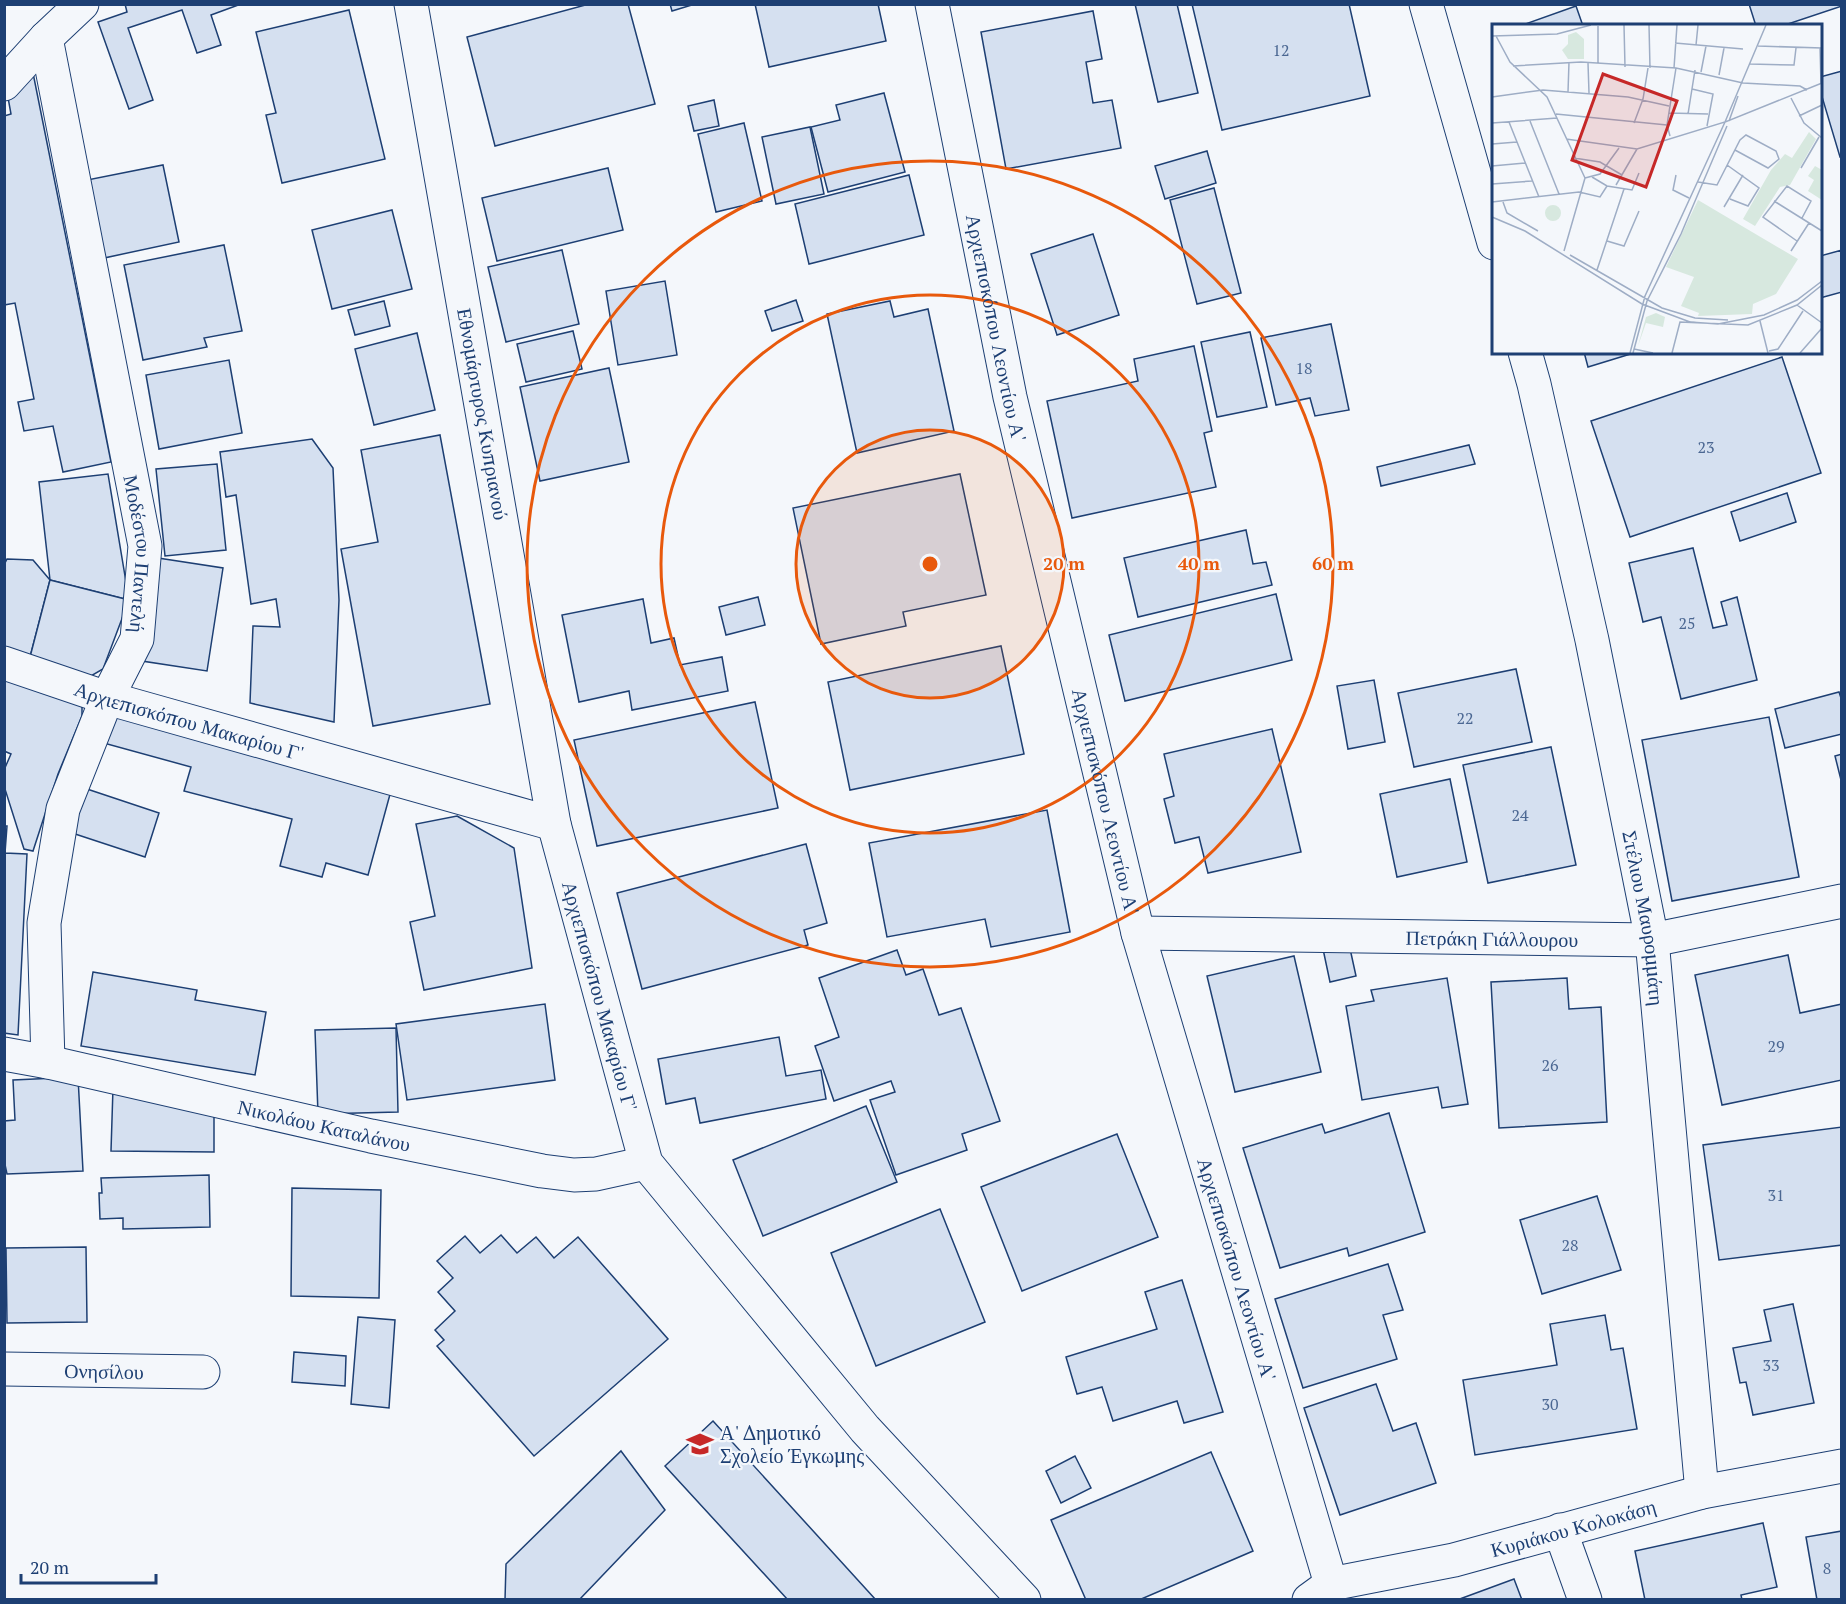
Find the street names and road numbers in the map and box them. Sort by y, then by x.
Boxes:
street label: Αρχιεπισκόπου Λεοντίου Α' [960,212,1034,444]
street label: Εθνομάρτυρος Κυπριανού [451,306,515,522]
street label: Μοδέστου Παντελή [118,472,159,634]
street label: Αρχιεπισκόπου Μακαρίου Γ' [71,674,307,766]
street label: Αρχιεπισκόπου Λεοντίου Α' [1066,685,1146,917]
street label: Στέλιου Μαυρομμάτη [1617,828,1671,1007]
street label: Αρχιεπισκόπου Μακαρίου Γ' [557,878,645,1114]
street label: Πετράκη Γιάλλουρου [1405,923,1579,952]
street label: Νικολάου Καταλάνου [235,1092,413,1157]
street label: Αρχιεπισκόπου Λεοντίου Α' [1192,1154,1283,1384]
street label: Ονησίλου [64,1356,144,1385]
street label: Κυριάκου Κολοκάση [1487,1492,1659,1563]

